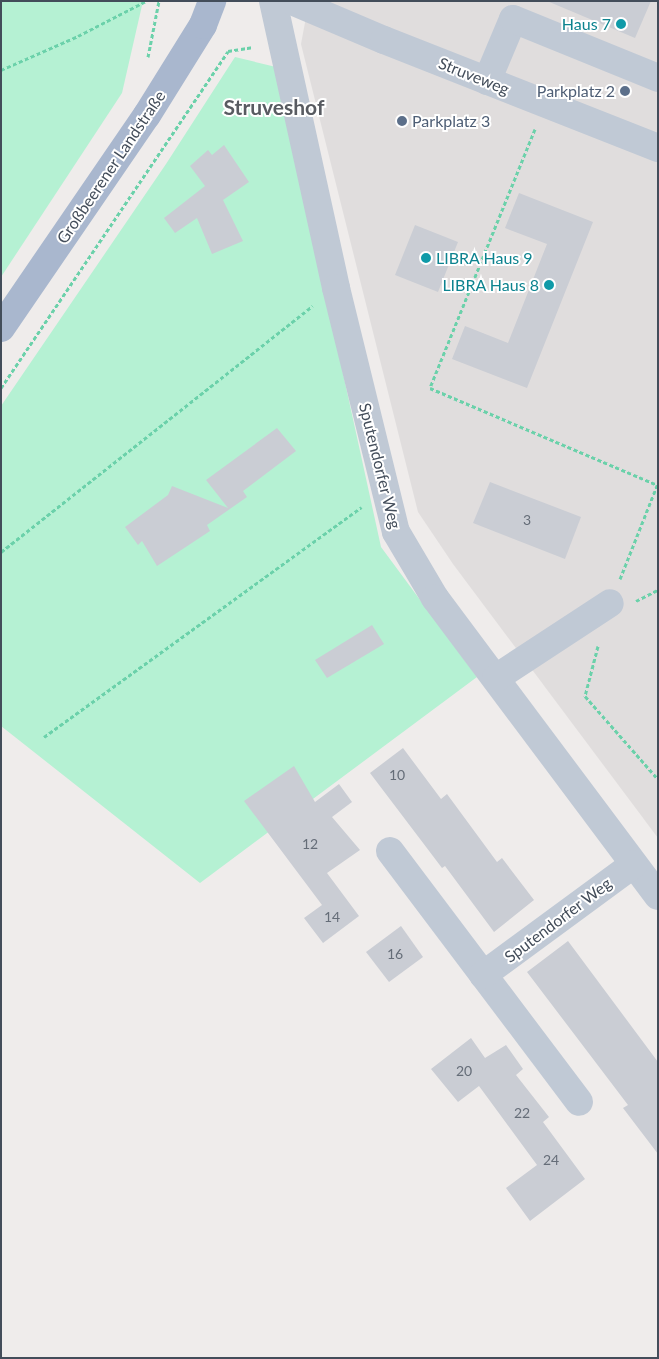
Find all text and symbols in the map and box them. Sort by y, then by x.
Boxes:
place label: Haus 7 [562,14,611,34]
marker: Haus 7 [615,18,627,30]
street label: Struveweg [436,53,512,99]
place label: Parkplatz 2 [537,81,615,101]
marker: Parkplatz 2 [619,85,631,97]
street label: Großbeerener Landstraße [53,87,169,247]
district label: Struveshof [224,94,324,120]
place label: Parkplatz 3 [412,111,490,131]
marker: Parkplatz 3 [396,115,408,127]
place label: LIBRA Haus 9 [436,248,533,268]
marker: LIBRA Haus 9 [420,252,432,264]
place label: LIBRA Haus 8 [442,275,539,295]
marker: LIBRA Haus 8 [543,279,555,291]
street label: Sputendorfer Weg [355,401,405,531]
house number: 3 [523,512,531,528]
house number: 10 [389,767,405,783]
house number: 12 [302,836,318,852]
street label: Sputendorfer Weg [501,873,615,967]
house number: 14 [324,909,340,925]
house number: 16 [387,946,403,962]
house number: 20 [456,1063,472,1079]
house number: 22 [514,1105,530,1121]
house number: 24 [543,1152,559,1168]

